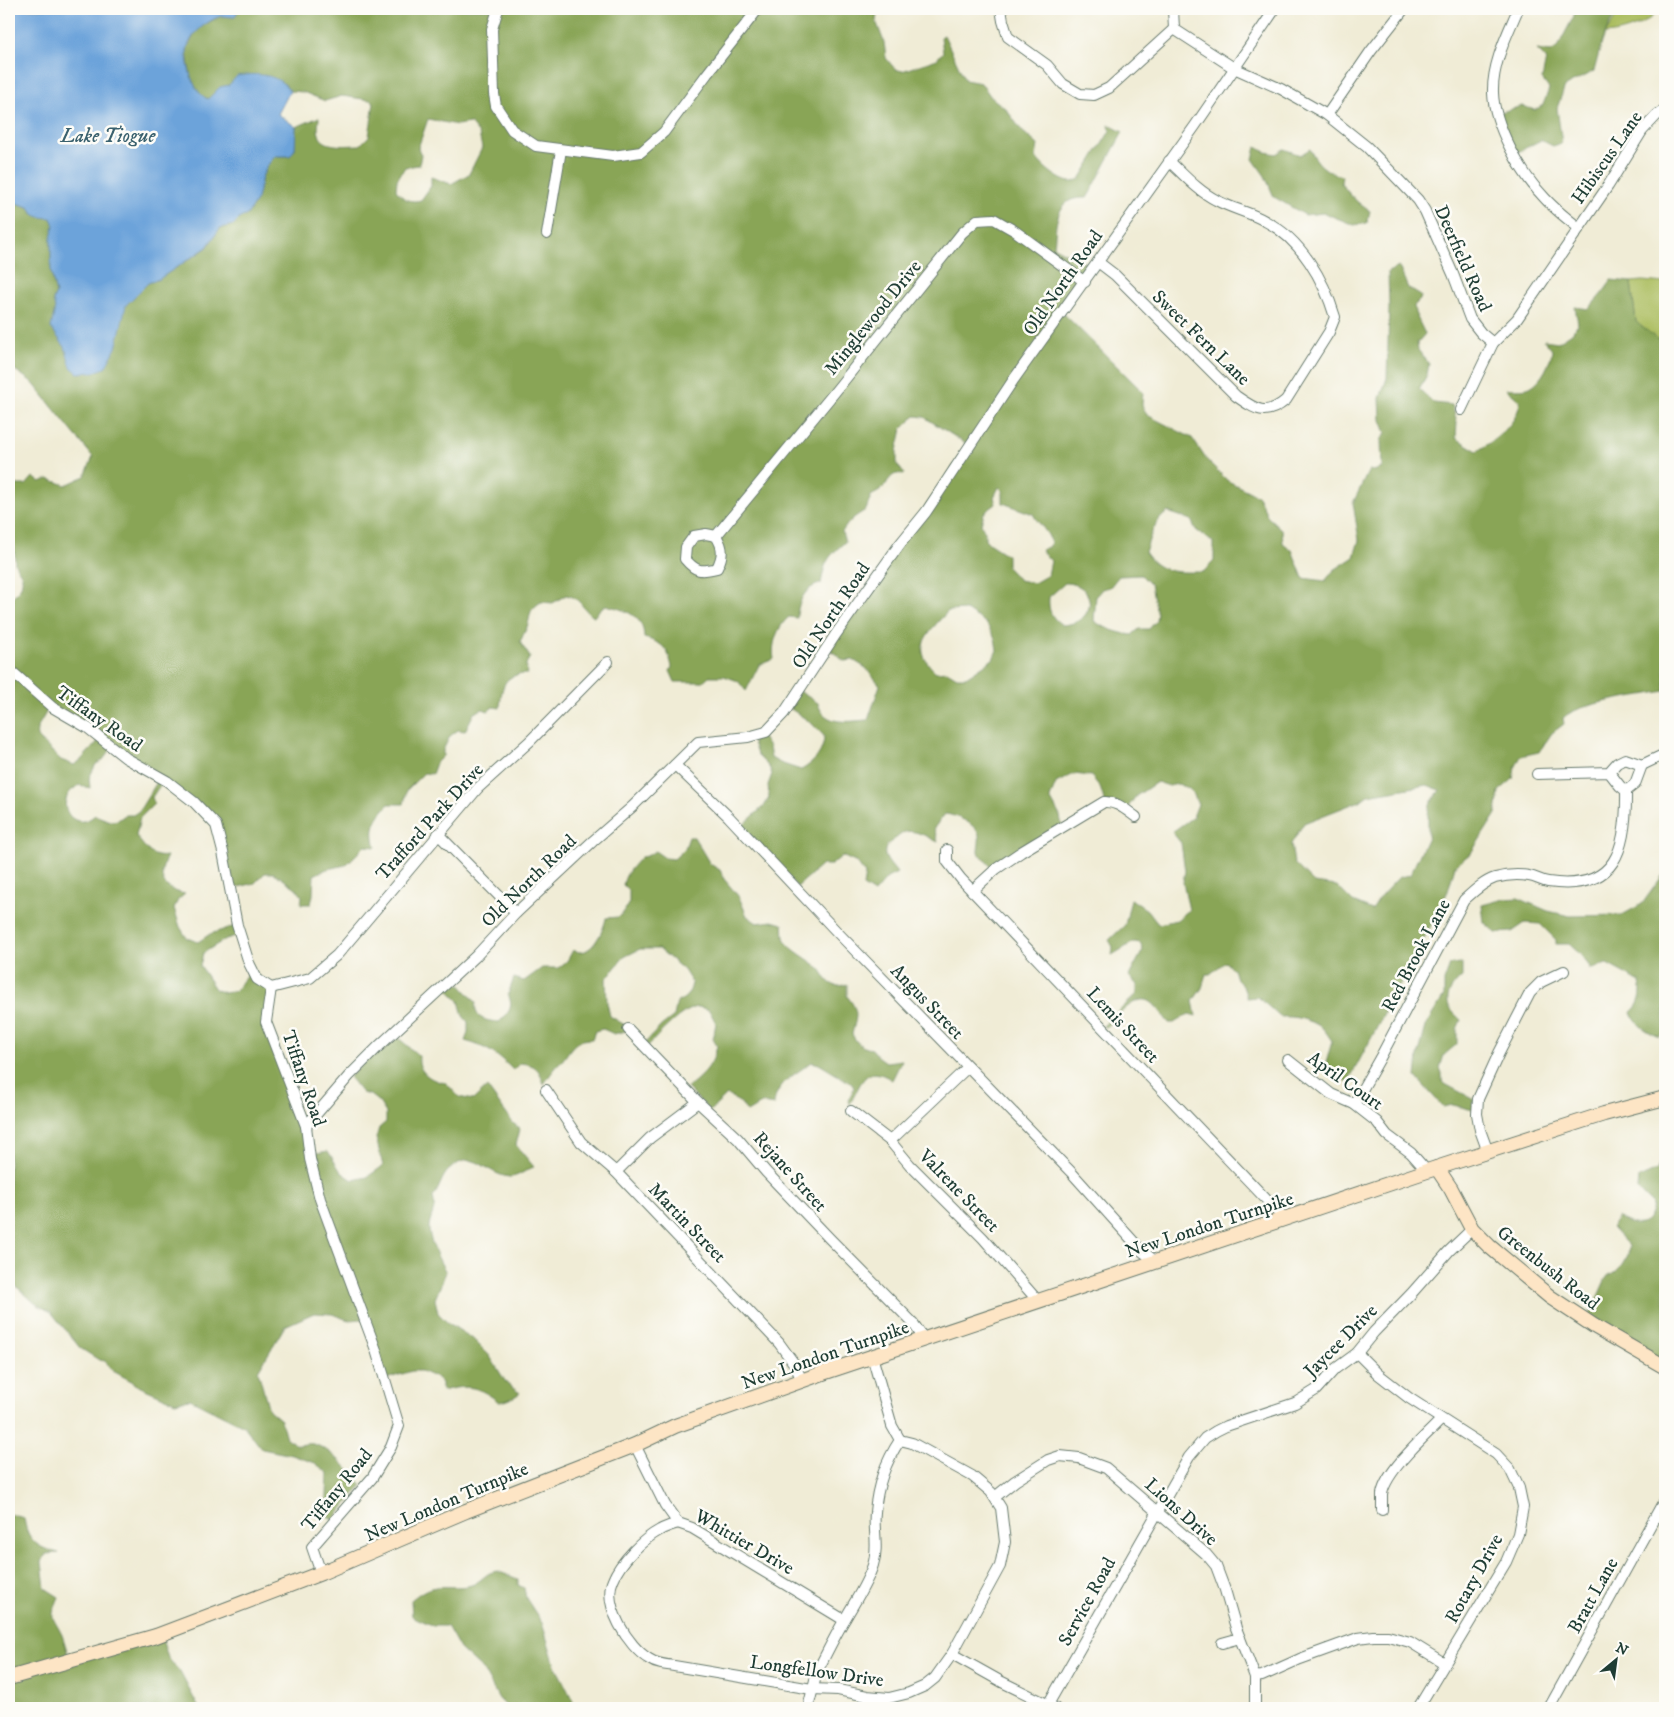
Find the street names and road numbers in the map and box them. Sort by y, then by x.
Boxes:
street label: Hibiscus Lane [1567,107,1648,209]
street label: Deerfield Road [1429,202,1497,316]
street label: Old North Road [1018,225,1108,340]
street label: Minglewood Drive [820,256,927,380]
street label: Sweet Fern Lane [1147,286,1255,391]
street label: Old North Road [787,558,876,673]
street label: Tiffany Road [52,681,147,758]
street label: Trafford Park Drive [371,759,489,885]
street label: Old North Road [477,830,582,932]
street label: Red Brook Lane [1377,895,1456,1016]
street label: Angus Street [885,960,968,1044]
street label: Lemis Street [1082,982,1164,1068]
street label: Tiffany Road [276,1027,331,1130]
street label: April Court [1303,1047,1388,1116]
street label: Rejane Street [748,1127,832,1217]
street label: Valrene Street [913,1144,1004,1237]
street label: Martin Street [643,1178,731,1268]
street label: New London Turnpike [1122,1187,1297,1263]
street label: Greenbush Road [1492,1221,1604,1316]
street label: Jaycee Drive [1298,1299,1383,1384]
street label: New London Turnpike [739,1316,912,1395]
street label: Tiffany Road [297,1443,378,1536]
street label: New London Turnpike [361,1457,532,1547]
street label: Lions Drive [1140,1473,1222,1551]
street label: Whittier Drive [690,1504,798,1580]
street label: Rotary Drive [1440,1530,1508,1627]
street label: Service Road [1054,1553,1121,1650]
street label: Bratt Lane [1563,1554,1624,1638]
street label: Longfellow Drive [748,1651,885,1692]

